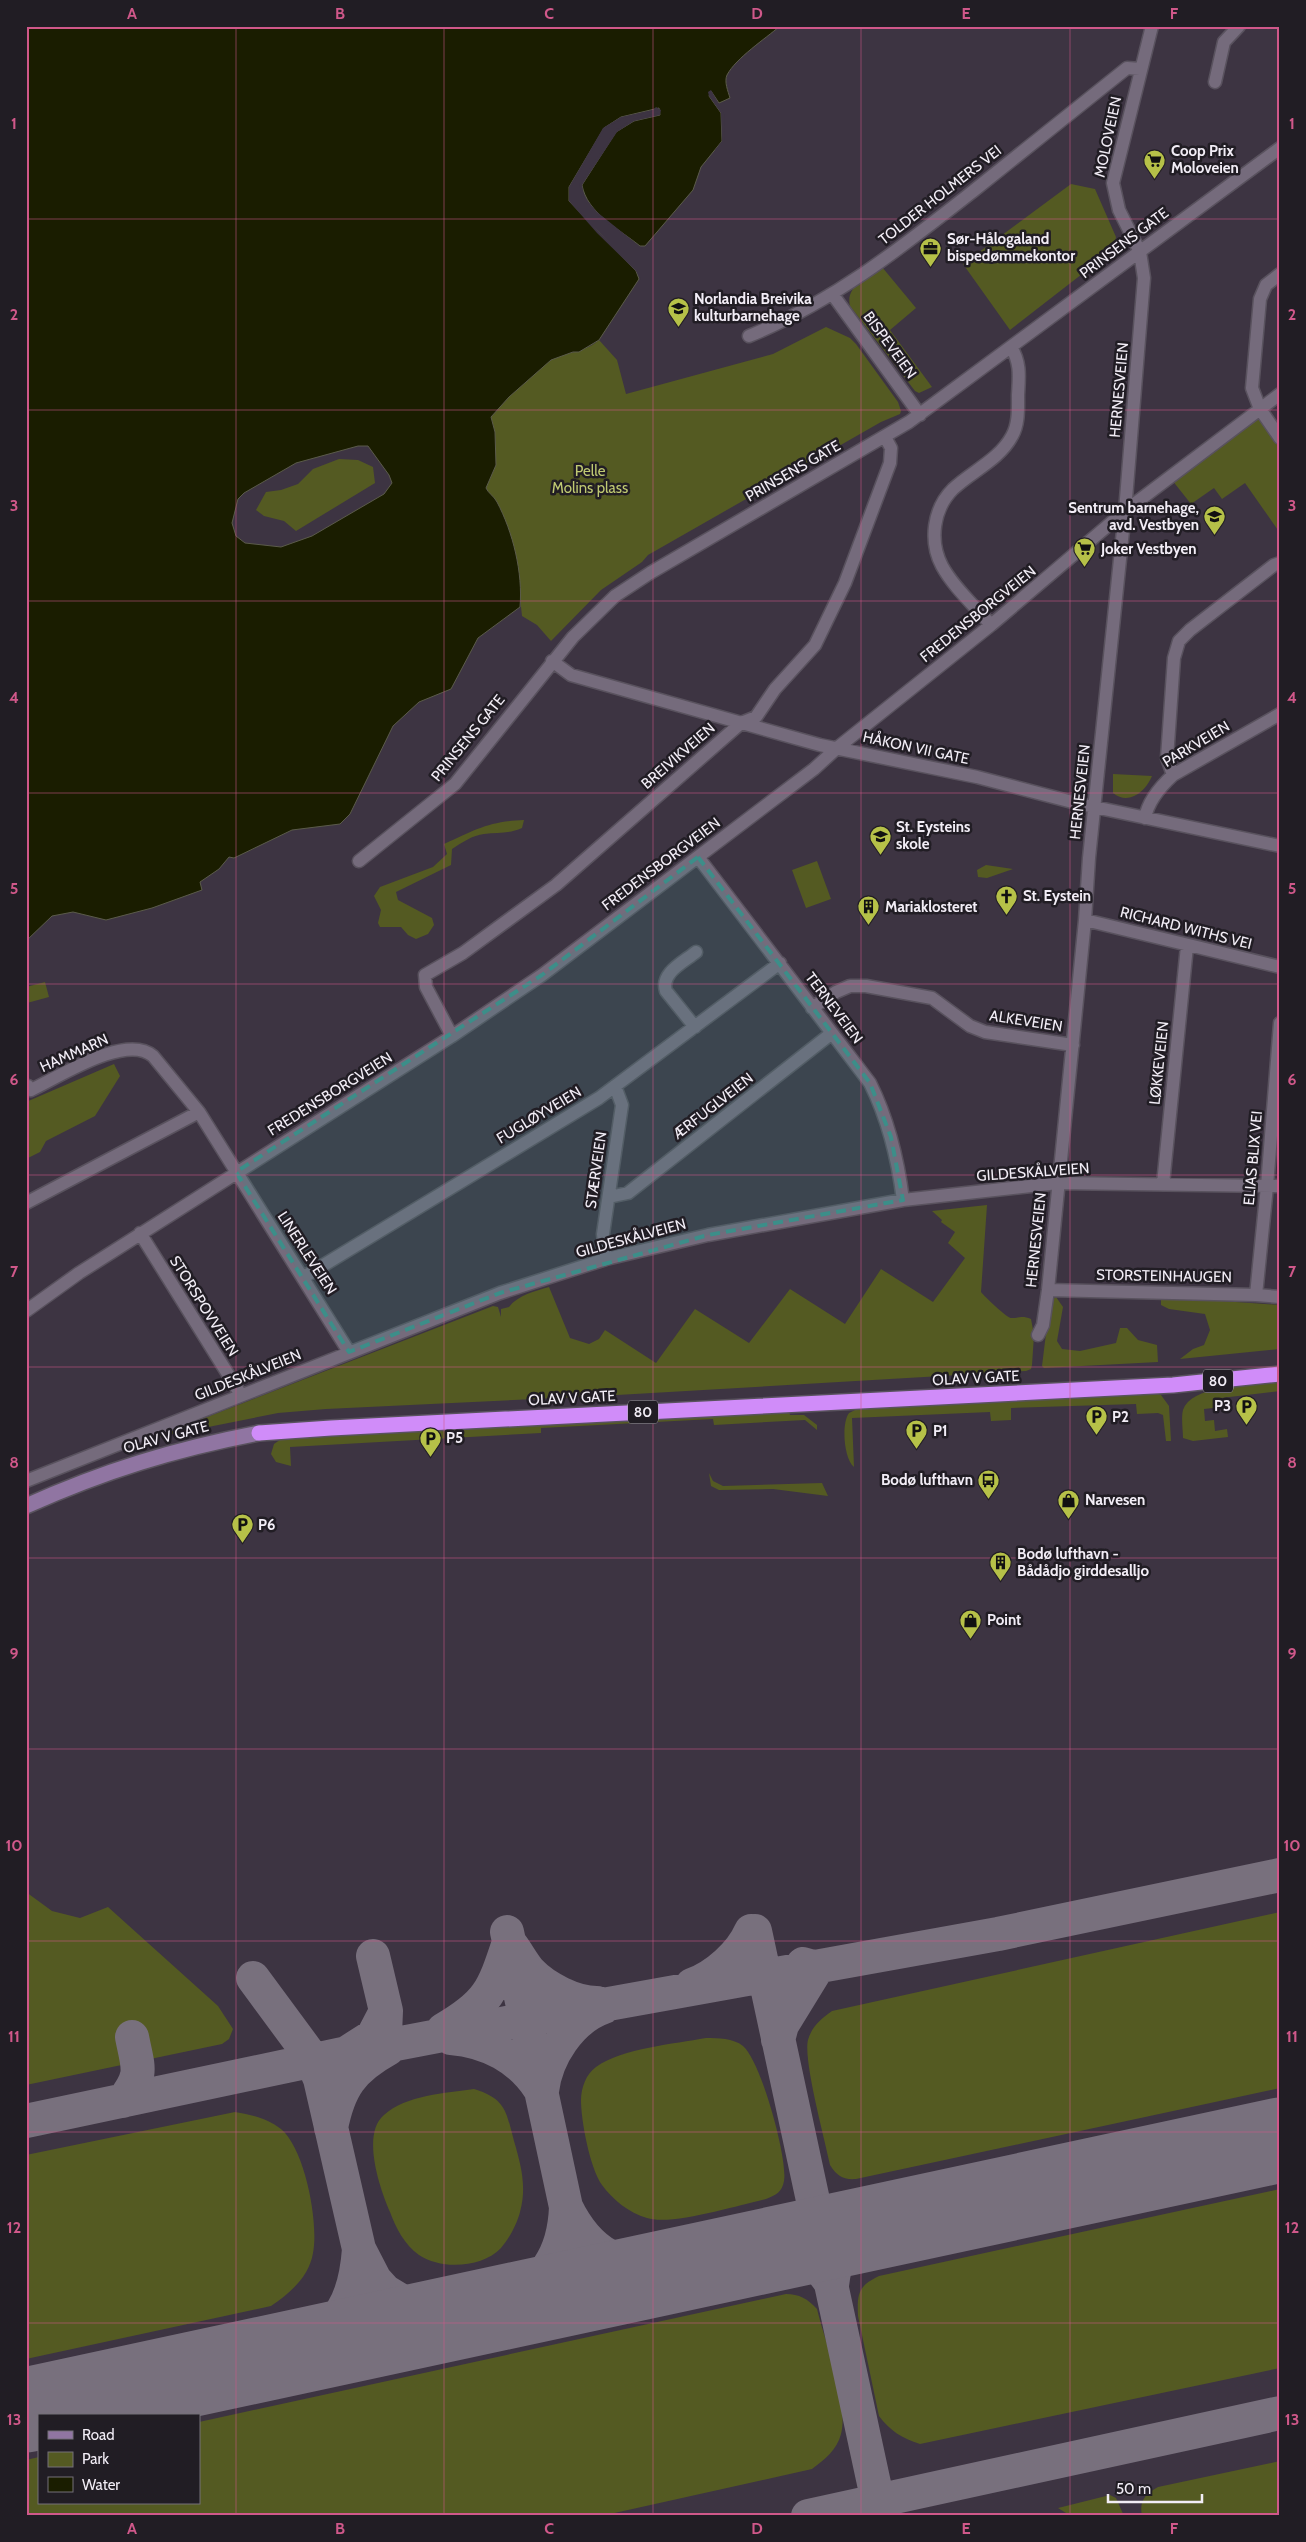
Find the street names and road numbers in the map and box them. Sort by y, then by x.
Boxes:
street label: MOLOVEIEN [1091,95,1125,179]
street label: TOLDER HOLMERS VEI [875,141,1005,249]
street label: PRINSENS GATE [1076,204,1172,282]
street label: BISPEVEIEN [860,308,920,382]
street label: HERNESVEIEN [1106,342,1132,438]
street label: PRINSENS GATE [742,437,844,505]
street label: FREDENSBORGVEIEN [917,562,1039,666]
street label: PRINSENS GATE [427,691,509,785]
street label: PARKVEIEN [1159,717,1233,771]
street label: BREIVIKVEIEN [637,719,719,793]
street label: HÅKON VII GATE [861,727,971,768]
street label: HERNESVEIEN [1066,743,1094,841]
street label: FREDENSBORGVEIEN [598,814,724,914]
street label: RICHARD WITHS VEI [1118,903,1254,953]
street label: TERNEVEIEN [801,969,867,1047]
street label: ALKEVEIEN [988,1006,1064,1036]
street label: LØKKEVEIEN [1146,1020,1172,1106]
street label: HAMMARN [37,1030,111,1076]
street label: FREDENSBORGVEIEN [264,1048,396,1140]
street label: ÆRFUGLVEIEN [668,1069,757,1144]
street label: FUGLØYVEIEN [493,1083,585,1147]
street label: ELIAS BLIX VEI [1240,1110,1266,1206]
street label: STÆRVEIEN [582,1130,610,1210]
street label: GILDESKÅLVEIEN [976,1158,1090,1185]
street label: HERNESVEIEN [1022,1191,1050,1289]
street label: LINERLEVEIEN [274,1208,340,1298]
street label: GILDESKÅLVEIEN [574,1214,688,1261]
street label: STORSPOVVEIEN [166,1252,242,1360]
street label: STORSTEINHAUGEN [1096,1266,1232,1286]
street label: GILDESKÅLVEIEN [192,1345,304,1405]
street label: OLAV V GATE [932,1367,1020,1389]
road number: 80 [1203,1370,1233,1392]
street label: OLAV V GATE [528,1387,616,1409]
road number: 80 [628,1400,658,1424]
street label: OLAV V GATE [121,1417,211,1457]

